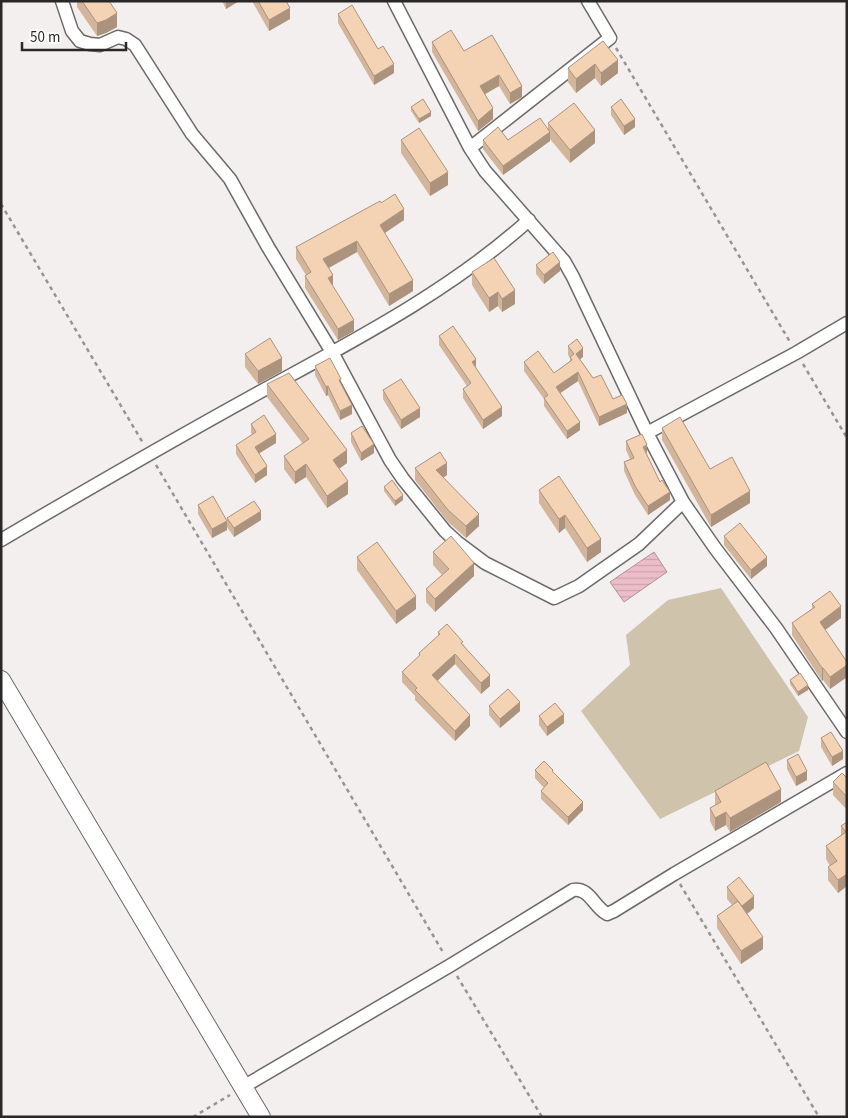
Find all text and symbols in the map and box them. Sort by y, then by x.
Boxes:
scale bar [22,20,126,52]
text: 50 m [30,27,60,48]

